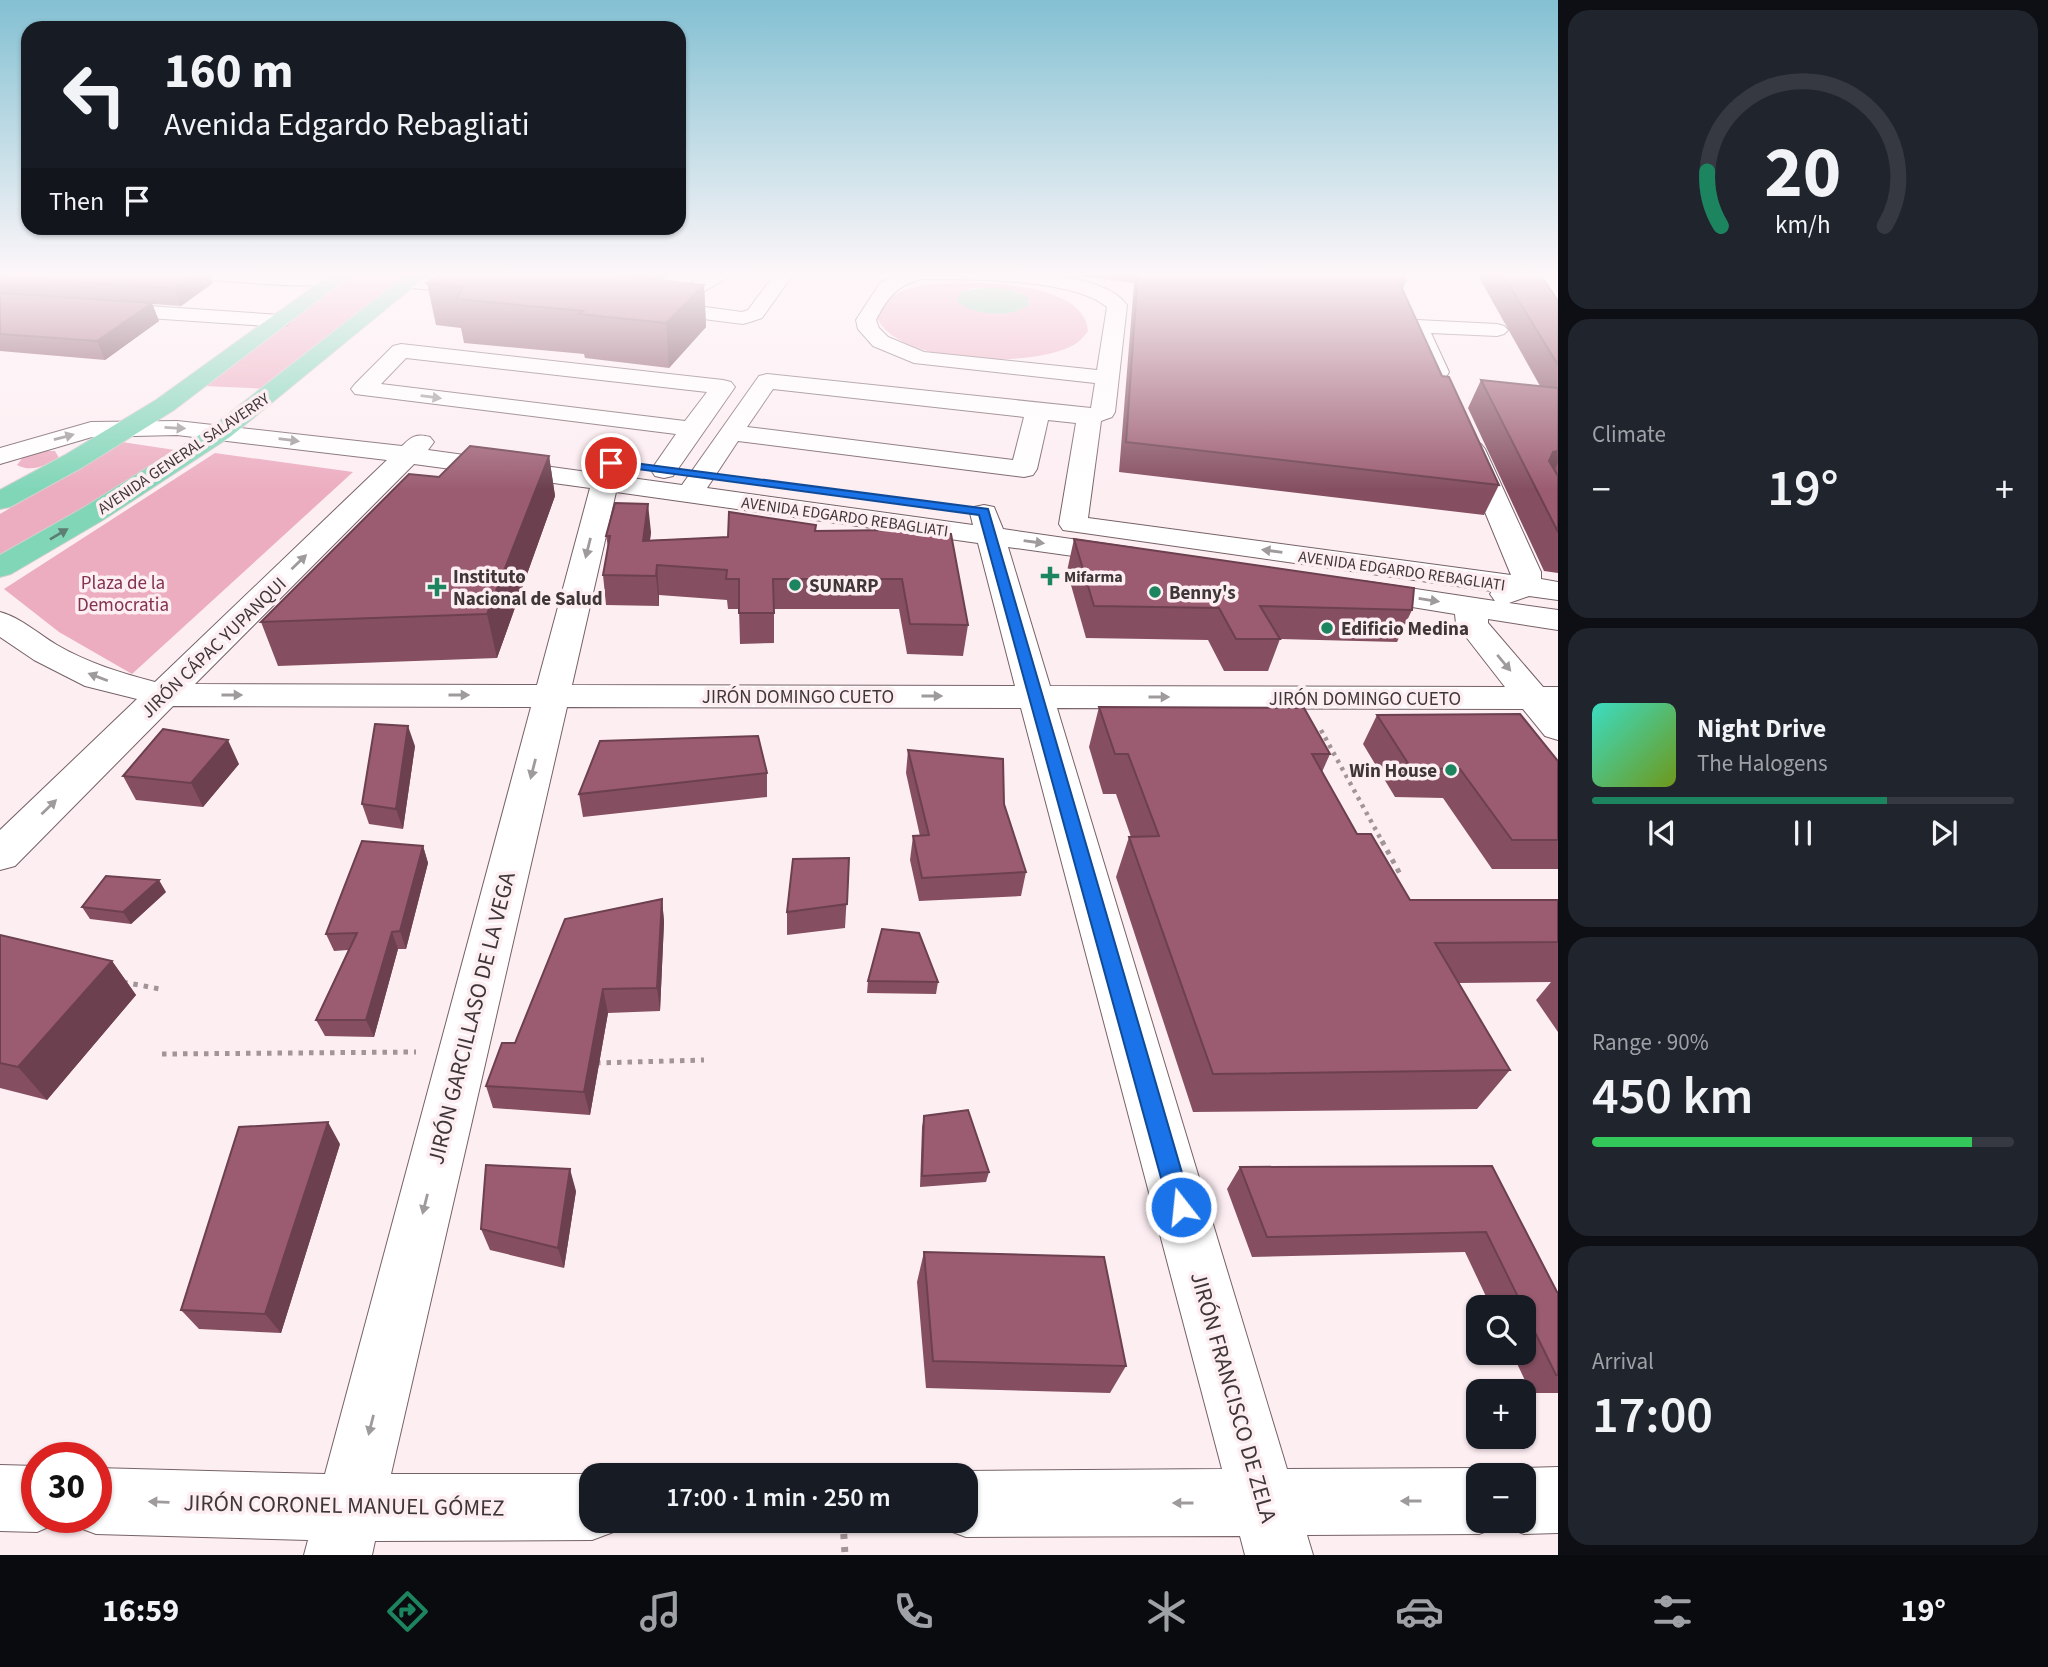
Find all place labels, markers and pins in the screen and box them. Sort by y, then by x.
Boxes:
pin [581,433,641,493]
place label: Instituto Nacional de Salud [453,564,603,613]
place label: Mifarma [1064,566,1123,588]
marker: Mifarma [1042,568,1058,584]
place label: SUNARP [809,573,879,600]
marker: Instituto Nacional de Salud [427,577,447,597]
marker: SUNARP [787,577,803,593]
place label: Benny's [1169,580,1236,607]
marker: Benny's [1147,584,1163,600]
place label: Edificio Medina [1341,616,1469,643]
marker: Edificio Medina [1319,620,1335,636]
place label: Win House [1349,758,1437,785]
marker: Win House [1443,762,1459,778]

